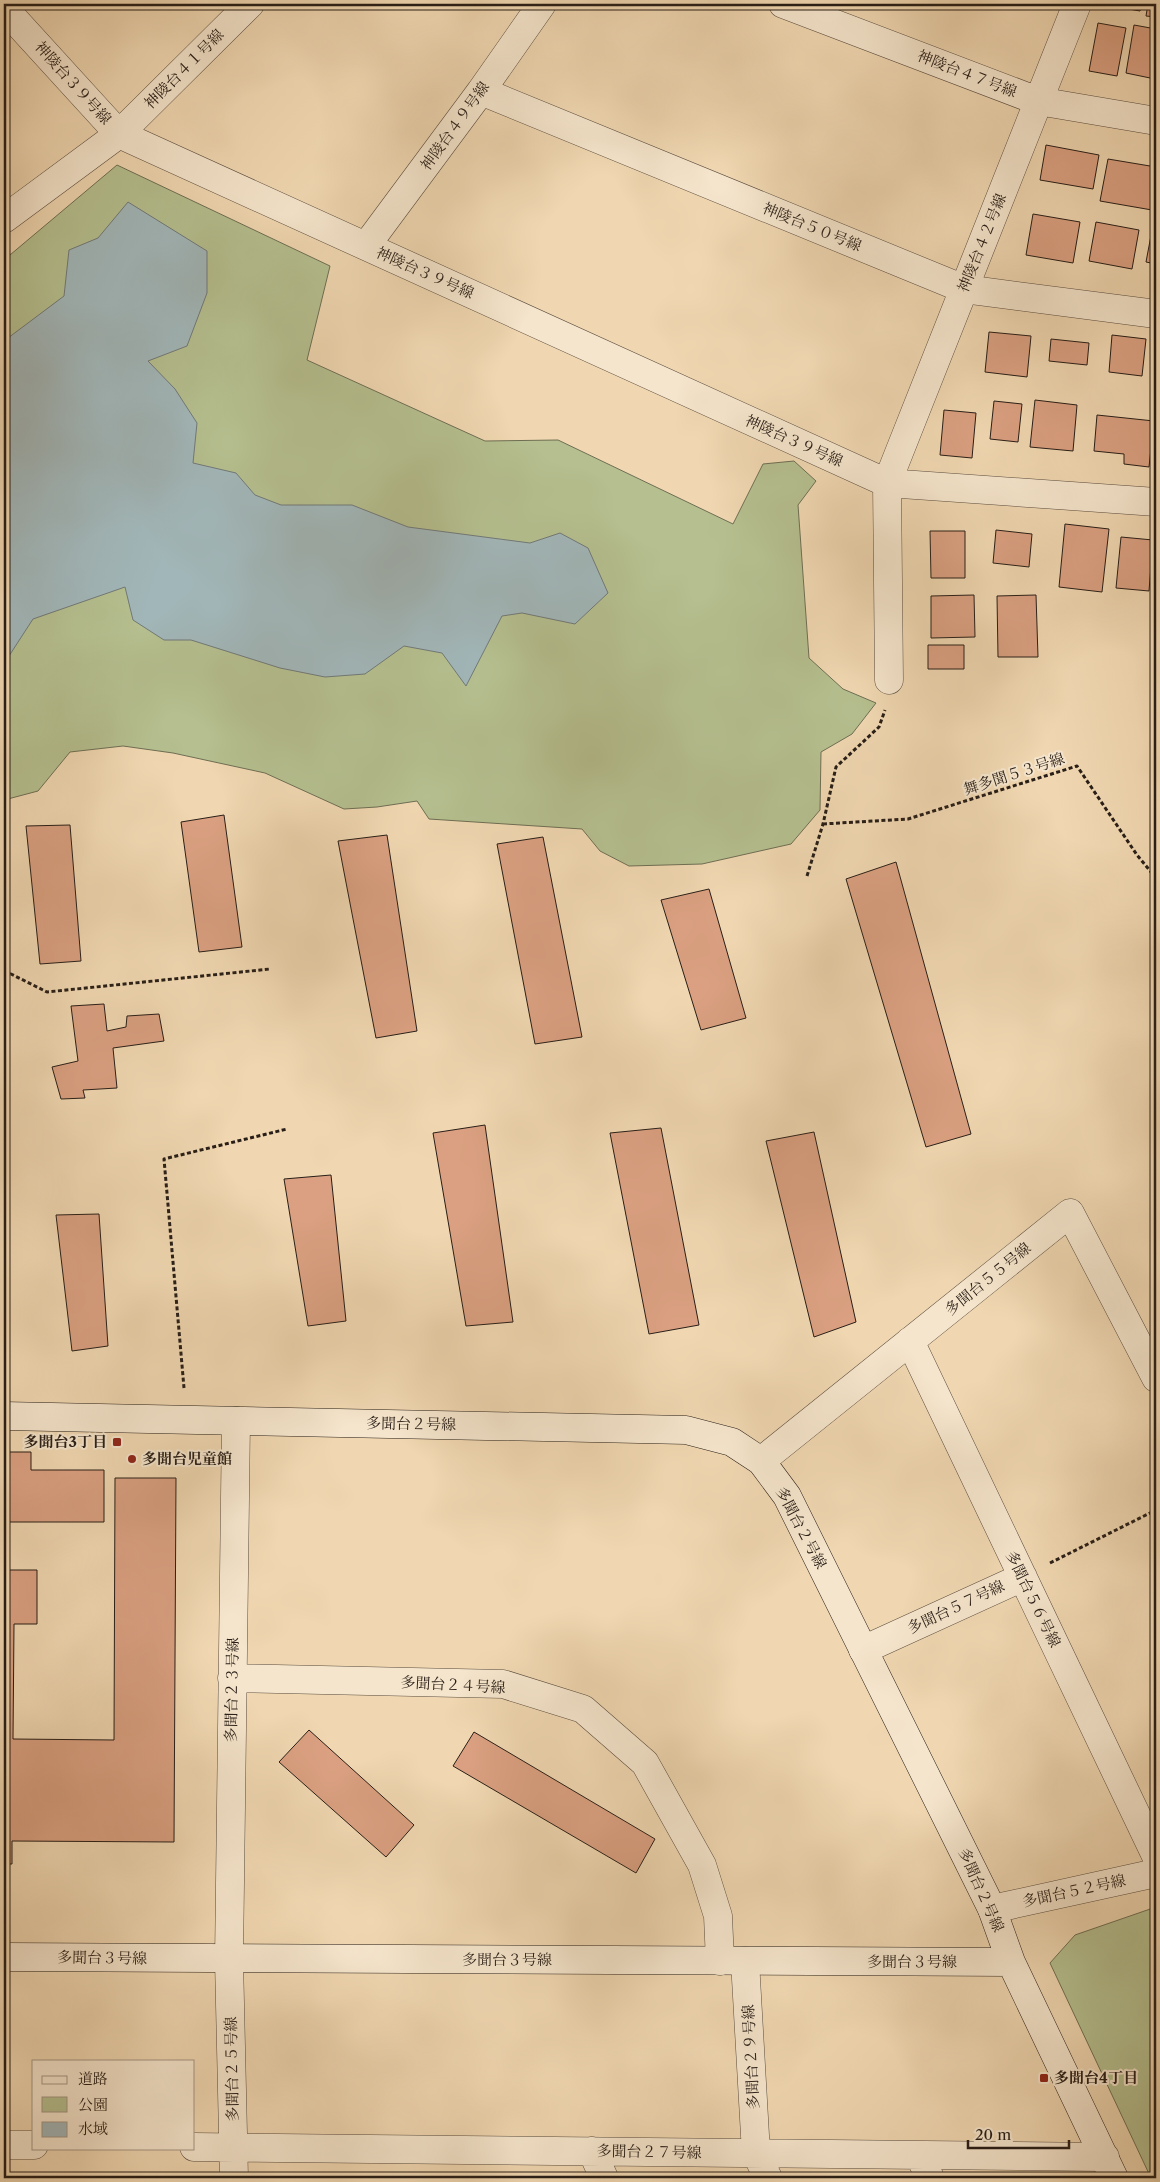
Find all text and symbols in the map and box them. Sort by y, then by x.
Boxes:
street label: 神陵台４１号線 [140,25,227,112]
street label: 神陵台３９号線 [31,37,116,128]
street label: 神陵台４７号線 [915,46,1020,101]
street label: 神陵台４９号線 [416,78,493,174]
street label: 神陵台４２号線 [953,191,1010,295]
street label: 神陵台５０号線 [760,198,864,255]
street label: 神陵台３９号線 [373,243,477,303]
street label: 神陵台３９号線 [742,411,846,471]
street label: 舞多聞５３号線 [961,748,1067,799]
street label: 多聞台５５号線 [941,1238,1034,1319]
street label: 多聞台２号線 [366,1413,456,1434]
place label: 多聞台3丁目 [24,1432,107,1451]
marker: 多聞台3丁目 [111,1436,123,1448]
place label: 多聞台児童館 [142,1449,232,1468]
marker: 多聞台児童館 [126,1453,138,1465]
street label: 多聞台２号線 [772,1484,831,1572]
street label: 多聞台５６号線 [1002,1547,1065,1650]
street label: 多聞台５７号線 [904,1576,1007,1637]
street label: 多聞台２３号線 [221,1637,242,1743]
street label: 多聞台２４号線 [400,1672,506,1697]
street label: 多聞台２号線 [954,1845,1008,1935]
street label: 多聞台５２号線 [1021,1870,1127,1911]
street label: 多聞台３号線 [57,1947,147,1968]
street label: 多聞台３号線 [462,1950,552,1969]
street label: 多聞台３号線 [867,1952,957,1971]
street label: 多聞台２９号線 [738,2004,763,2110]
street label: 多聞台２５号線 [221,2016,242,2122]
legend [32,2060,195,2150]
place label: 多聞台4丁目 [1054,2068,1138,2087]
text: 道路 [78,2069,108,2088]
marker: 多聞台4丁目 [1038,2072,1050,2084]
text: 公園 [78,2095,108,2114]
scale bar [968,2117,1069,2149]
text: 水域 [78,2119,108,2138]
text: 20 m [975,2125,1011,2144]
street label: 多聞台２７号線 [596,2141,702,2162]

